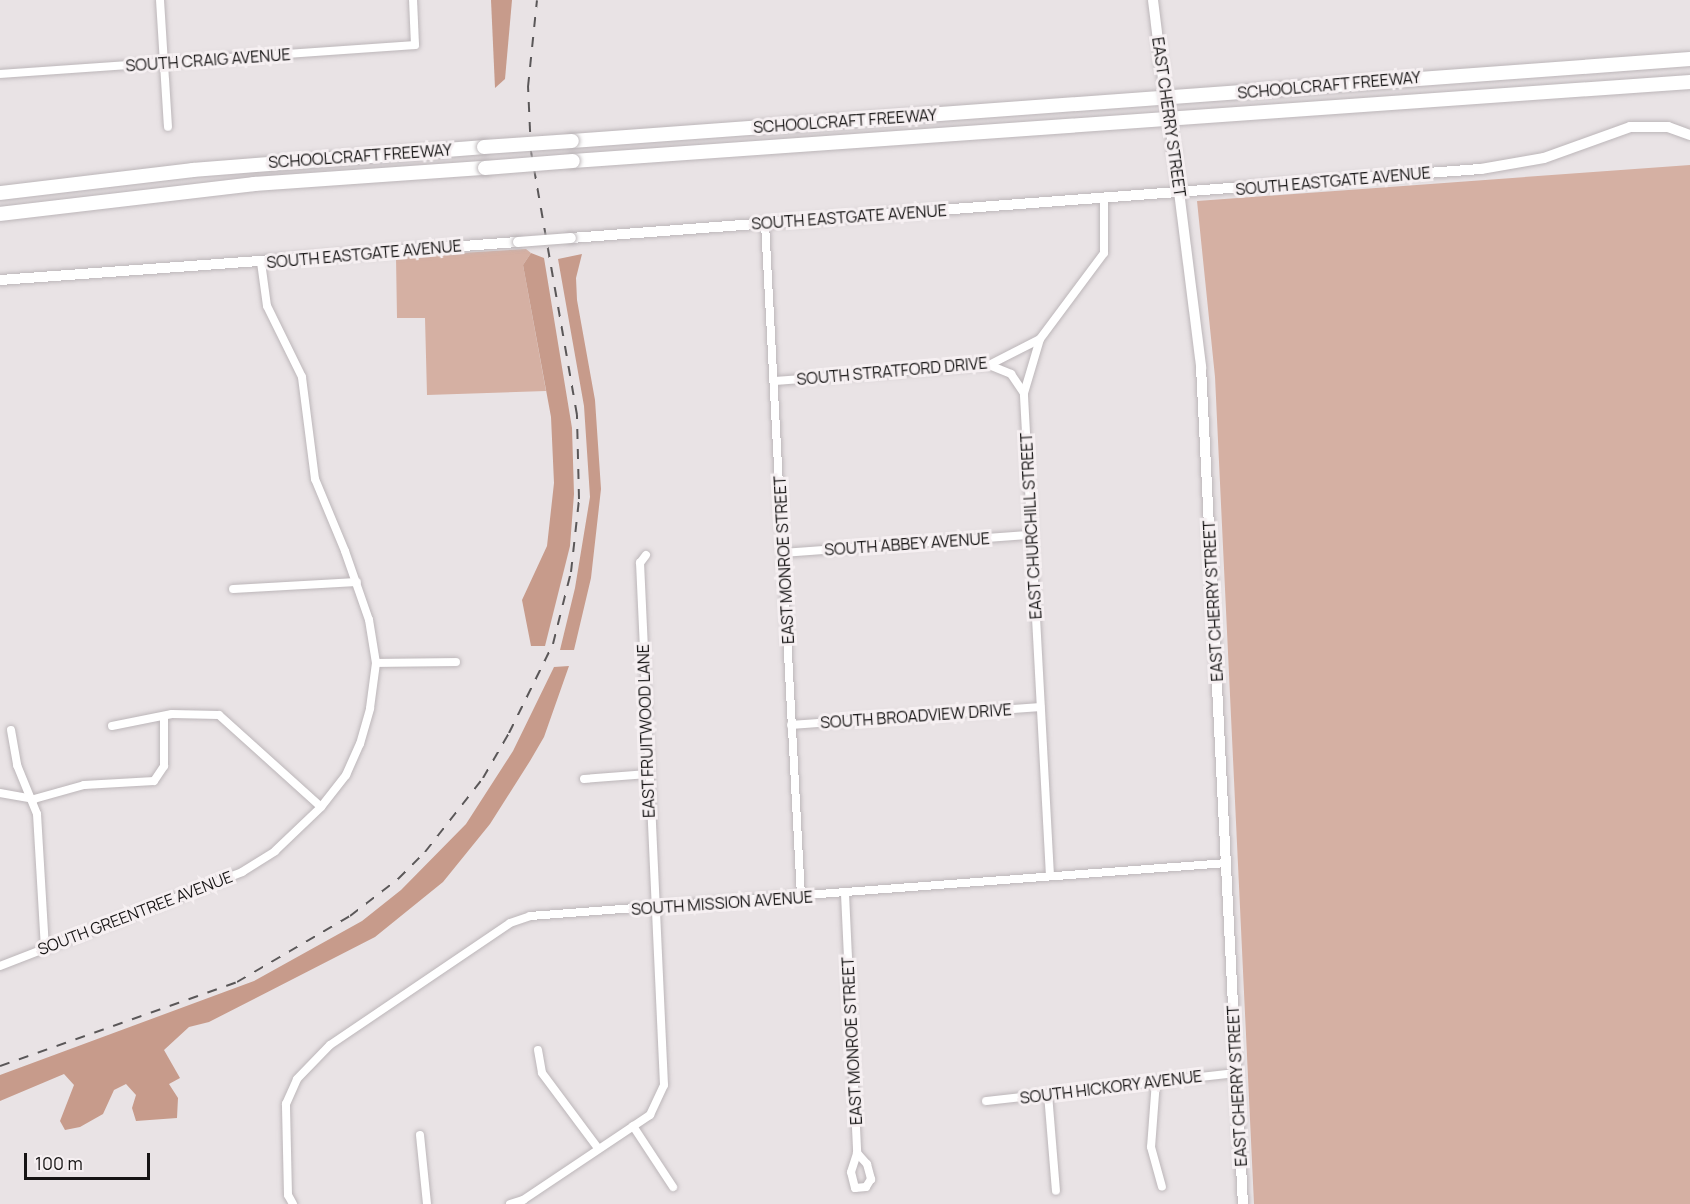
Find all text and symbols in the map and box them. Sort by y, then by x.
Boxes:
street label: EAST CHERRY STREET [1148,35,1190,199]
street label: SOUTH CRAIG AVENUE [125,45,291,75]
street label: SCHOOLCRAFT FREEWAY [1236,67,1422,103]
street label: SCHOOLCRAFT FREEWAY [752,105,938,137]
street label: SCHOOLCRAFT FREEWAY [267,140,453,172]
street label: SOUTH EASTGATE AVENUE [1235,163,1431,199]
street label: SOUTH EASTGATE AVENUE [751,201,947,233]
street label: SOUTH EASTGATE AVENUE [266,236,462,272]
street label: SOUTH STRATFORD DRIVE [796,353,988,389]
street label: EAST CHURCHILL STREET [1016,432,1046,620]
street label: EAST MONROE STREET [770,475,798,645]
street label: EAST CHERRY STREET [1199,519,1227,683]
street label: SOUTH ABBEY AVENUE [823,529,991,559]
street label: EAST FRUITWOOD LANE [633,644,659,818]
street label: SOUTH BROADVIEW DRIVE [820,700,1012,732]
street label: SOUTH GREENTREE AVENUE [35,867,235,959]
street label: SOUTH MISSION AVENUE [631,887,813,919]
street label: EAST MONROE STREET [838,956,866,1126]
street label: EAST CHERRY STREET [1223,1004,1251,1168]
street label: SOUTH HICKORY AVENUE [1018,1066,1204,1108]
scale bar [27,1141,153,1179]
text: 100 m [35,1151,83,1175]

